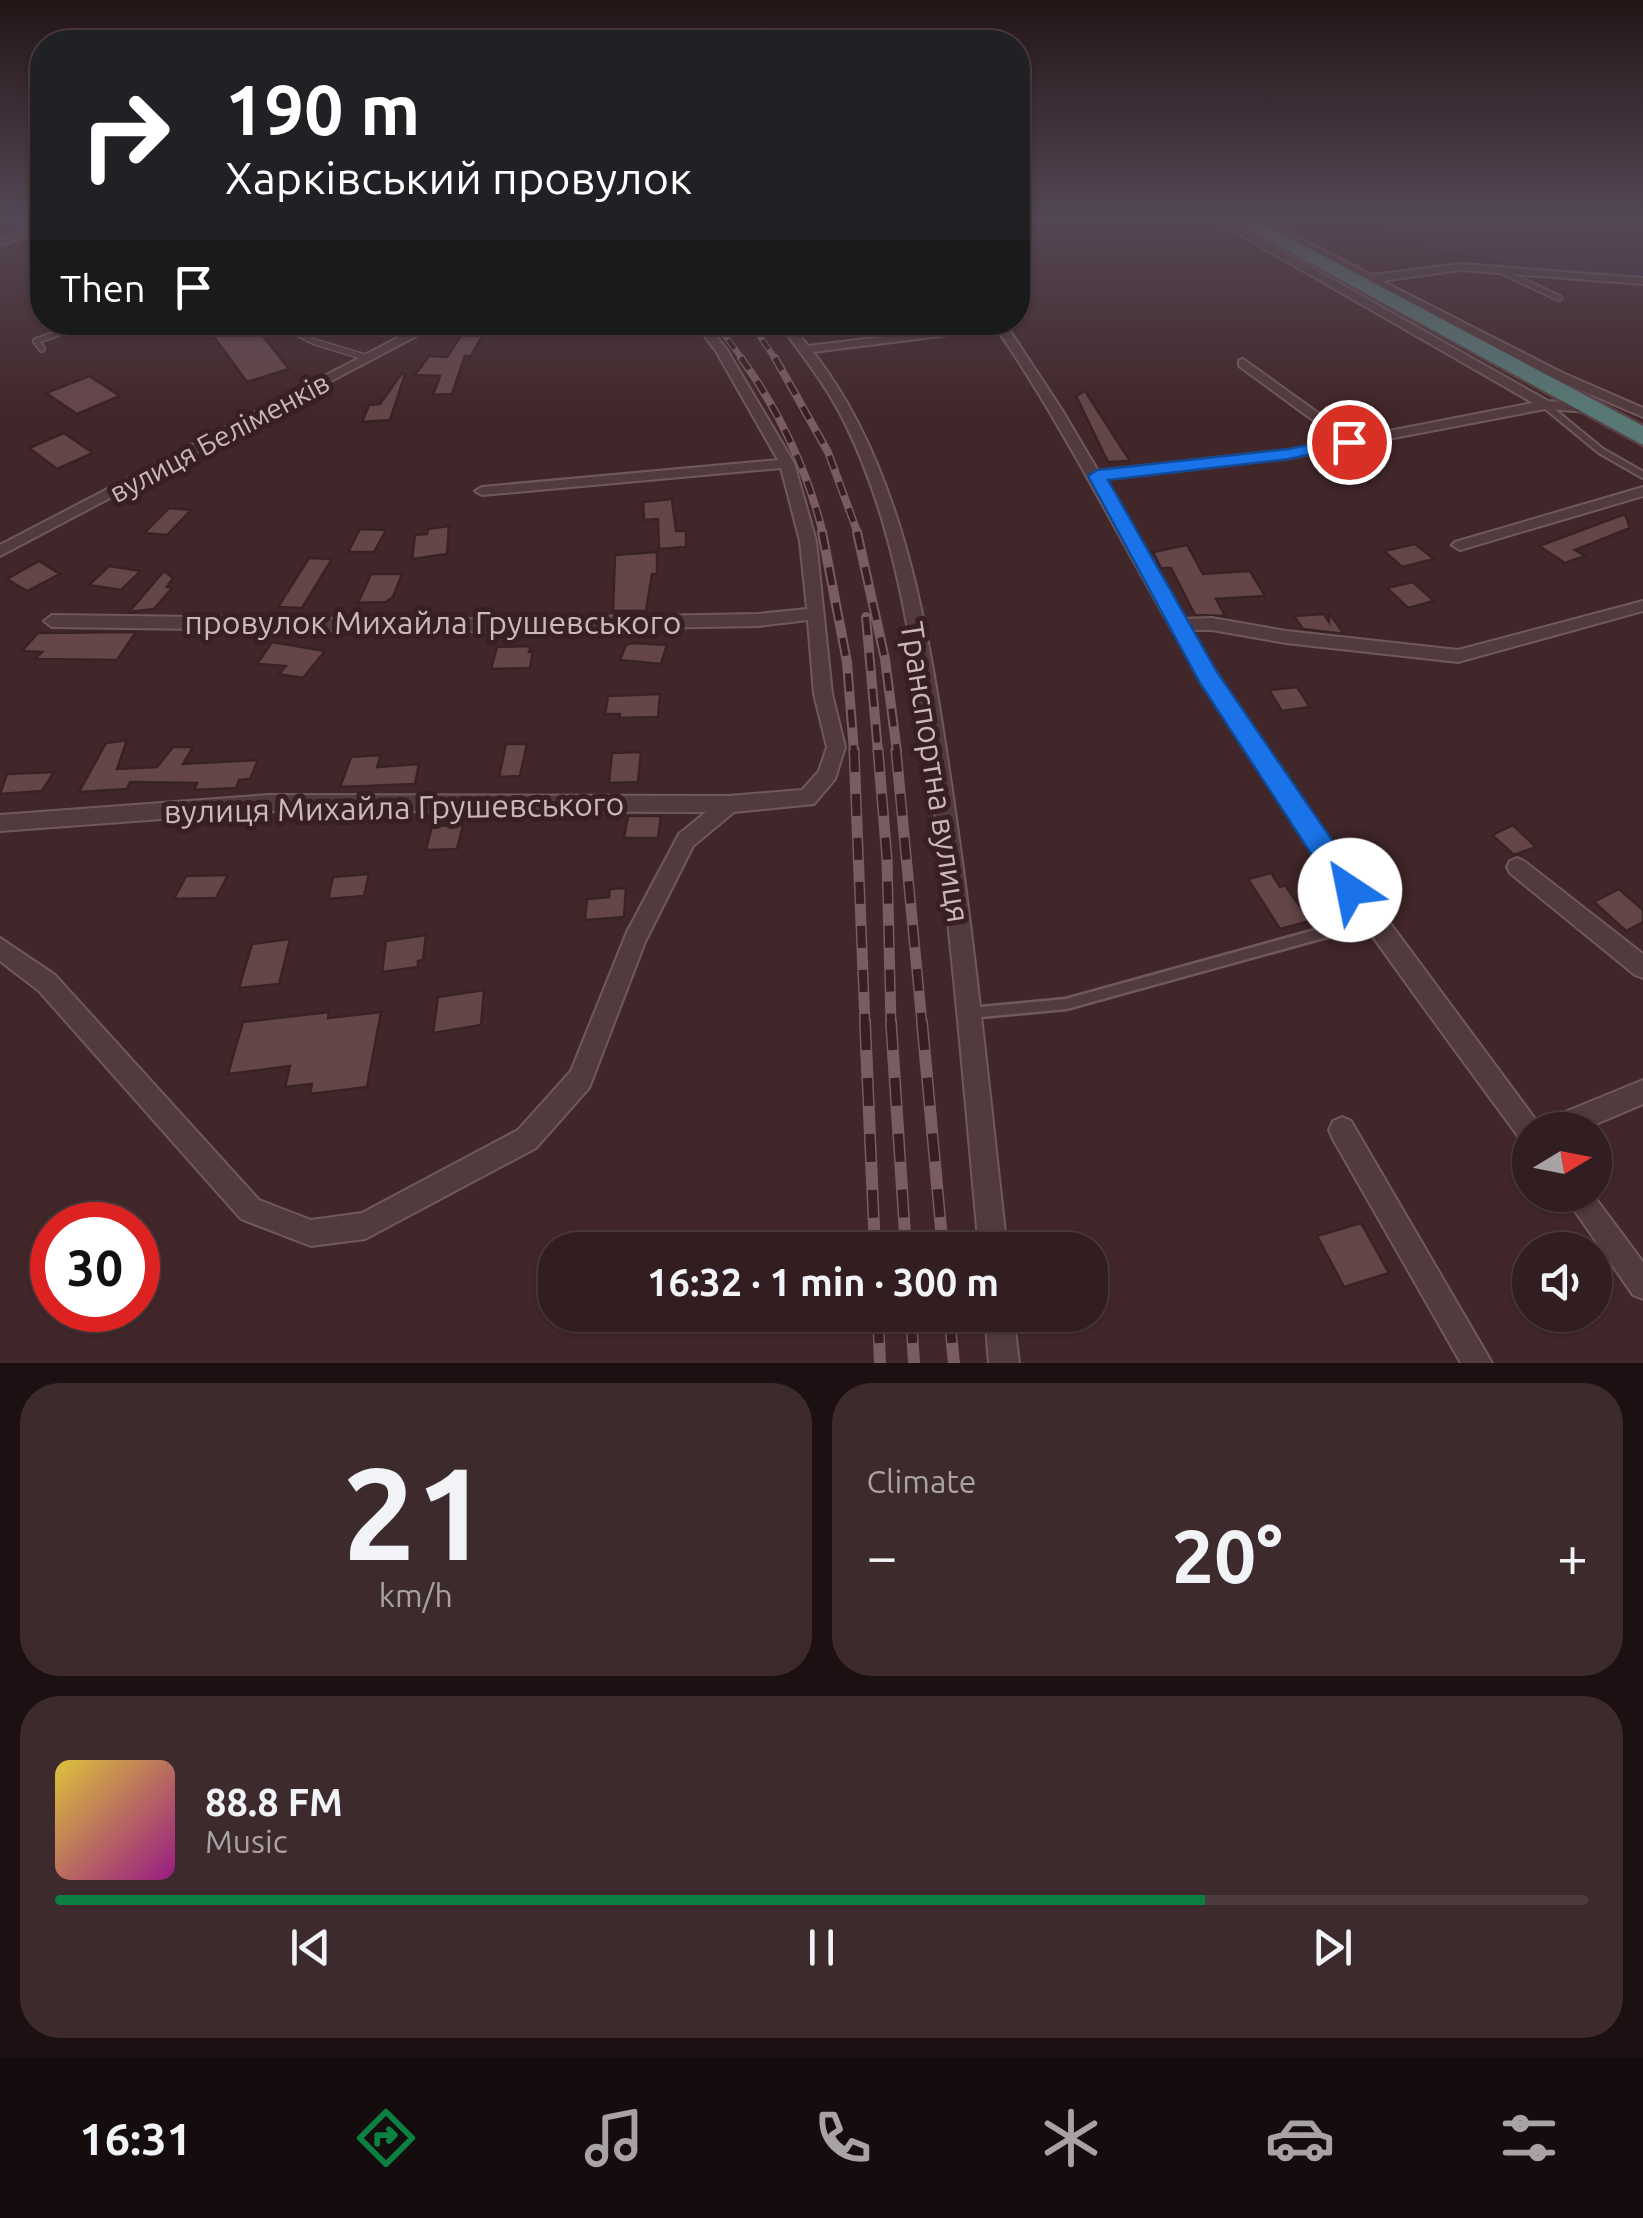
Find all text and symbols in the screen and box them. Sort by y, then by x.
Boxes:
icon: right [60,70,190,200]
text: 190 m [225,70,420,148]
text: Харківський провулок [225,152,692,203]
icon: arrive [166,260,221,315]
text: Then [60,267,146,309]
street label: вулиця Беліменків [104,366,334,508]
pin [1307,400,1392,485]
icon: arrive [1322,415,1377,470]
street label: провулок Михайла Грушевського [185,604,681,640]
street label: Транспортна вулиця [894,619,978,925]
street label: вулиця Михайла Грушевського [163,785,625,829]
position arrow [1298,838,1402,942]
north arrow [1512,1112,1612,1212]
map controls [1512,1112,1612,1332]
speed limit sign: 30 [30,1202,160,1332]
button: sound [1512,1232,1612,1332]
text: 16:32 · 1 min · 300 m [647,1261,999,1303]
text: 21 [342,1439,489,1585]
text: Climate [867,1463,977,1499]
text: 20° [1172,1513,1283,1597]
text: − [867,1525,898,1586]
text: + [1557,1525,1588,1586]
text: km/h [379,1577,453,1613]
text: 88.8 FM [205,1781,343,1823]
text: Music [205,1823,288,1859]
icon: previous [283,1920,338,1975]
icon: pause [794,1920,849,1975]
icon: next [1305,1920,1360,1975]
icon: directions [351,2103,421,2173]
icon: music [579,2103,649,2173]
icon: phone [808,2103,878,2173]
icon: climate [1036,2103,1106,2173]
icon: car [1265,2103,1335,2173]
icon: filters [1494,2103,1564,2173]
text: 16:31 [79,2113,192,2164]

